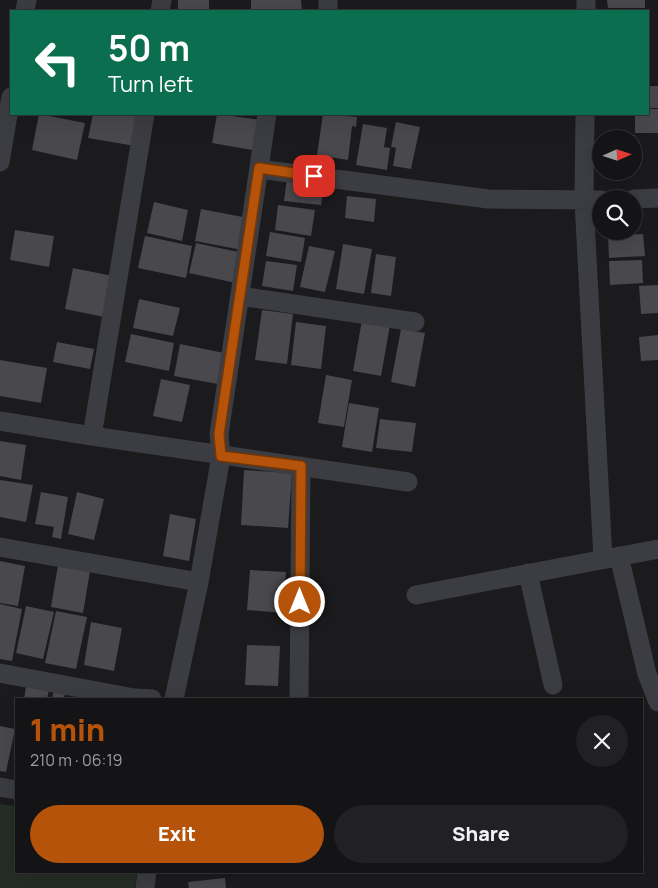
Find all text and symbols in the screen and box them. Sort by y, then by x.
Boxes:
text: 50 m [108,24,190,72]
icon: left [25,30,90,95]
text: Turn left [108,69,193,99]
north arrow [592,130,642,180]
map controls [592,130,642,240]
pin [293,155,335,197]
icon: arrive [300,162,328,190]
button: search [592,190,642,240]
position arrow [273,575,325,627]
text: 1 min [30,709,105,750]
button: close [576,715,628,767]
text: 210 m · 06:19 [30,749,123,771]
button: Exit [30,805,324,863]
button: Share [334,805,628,863]

